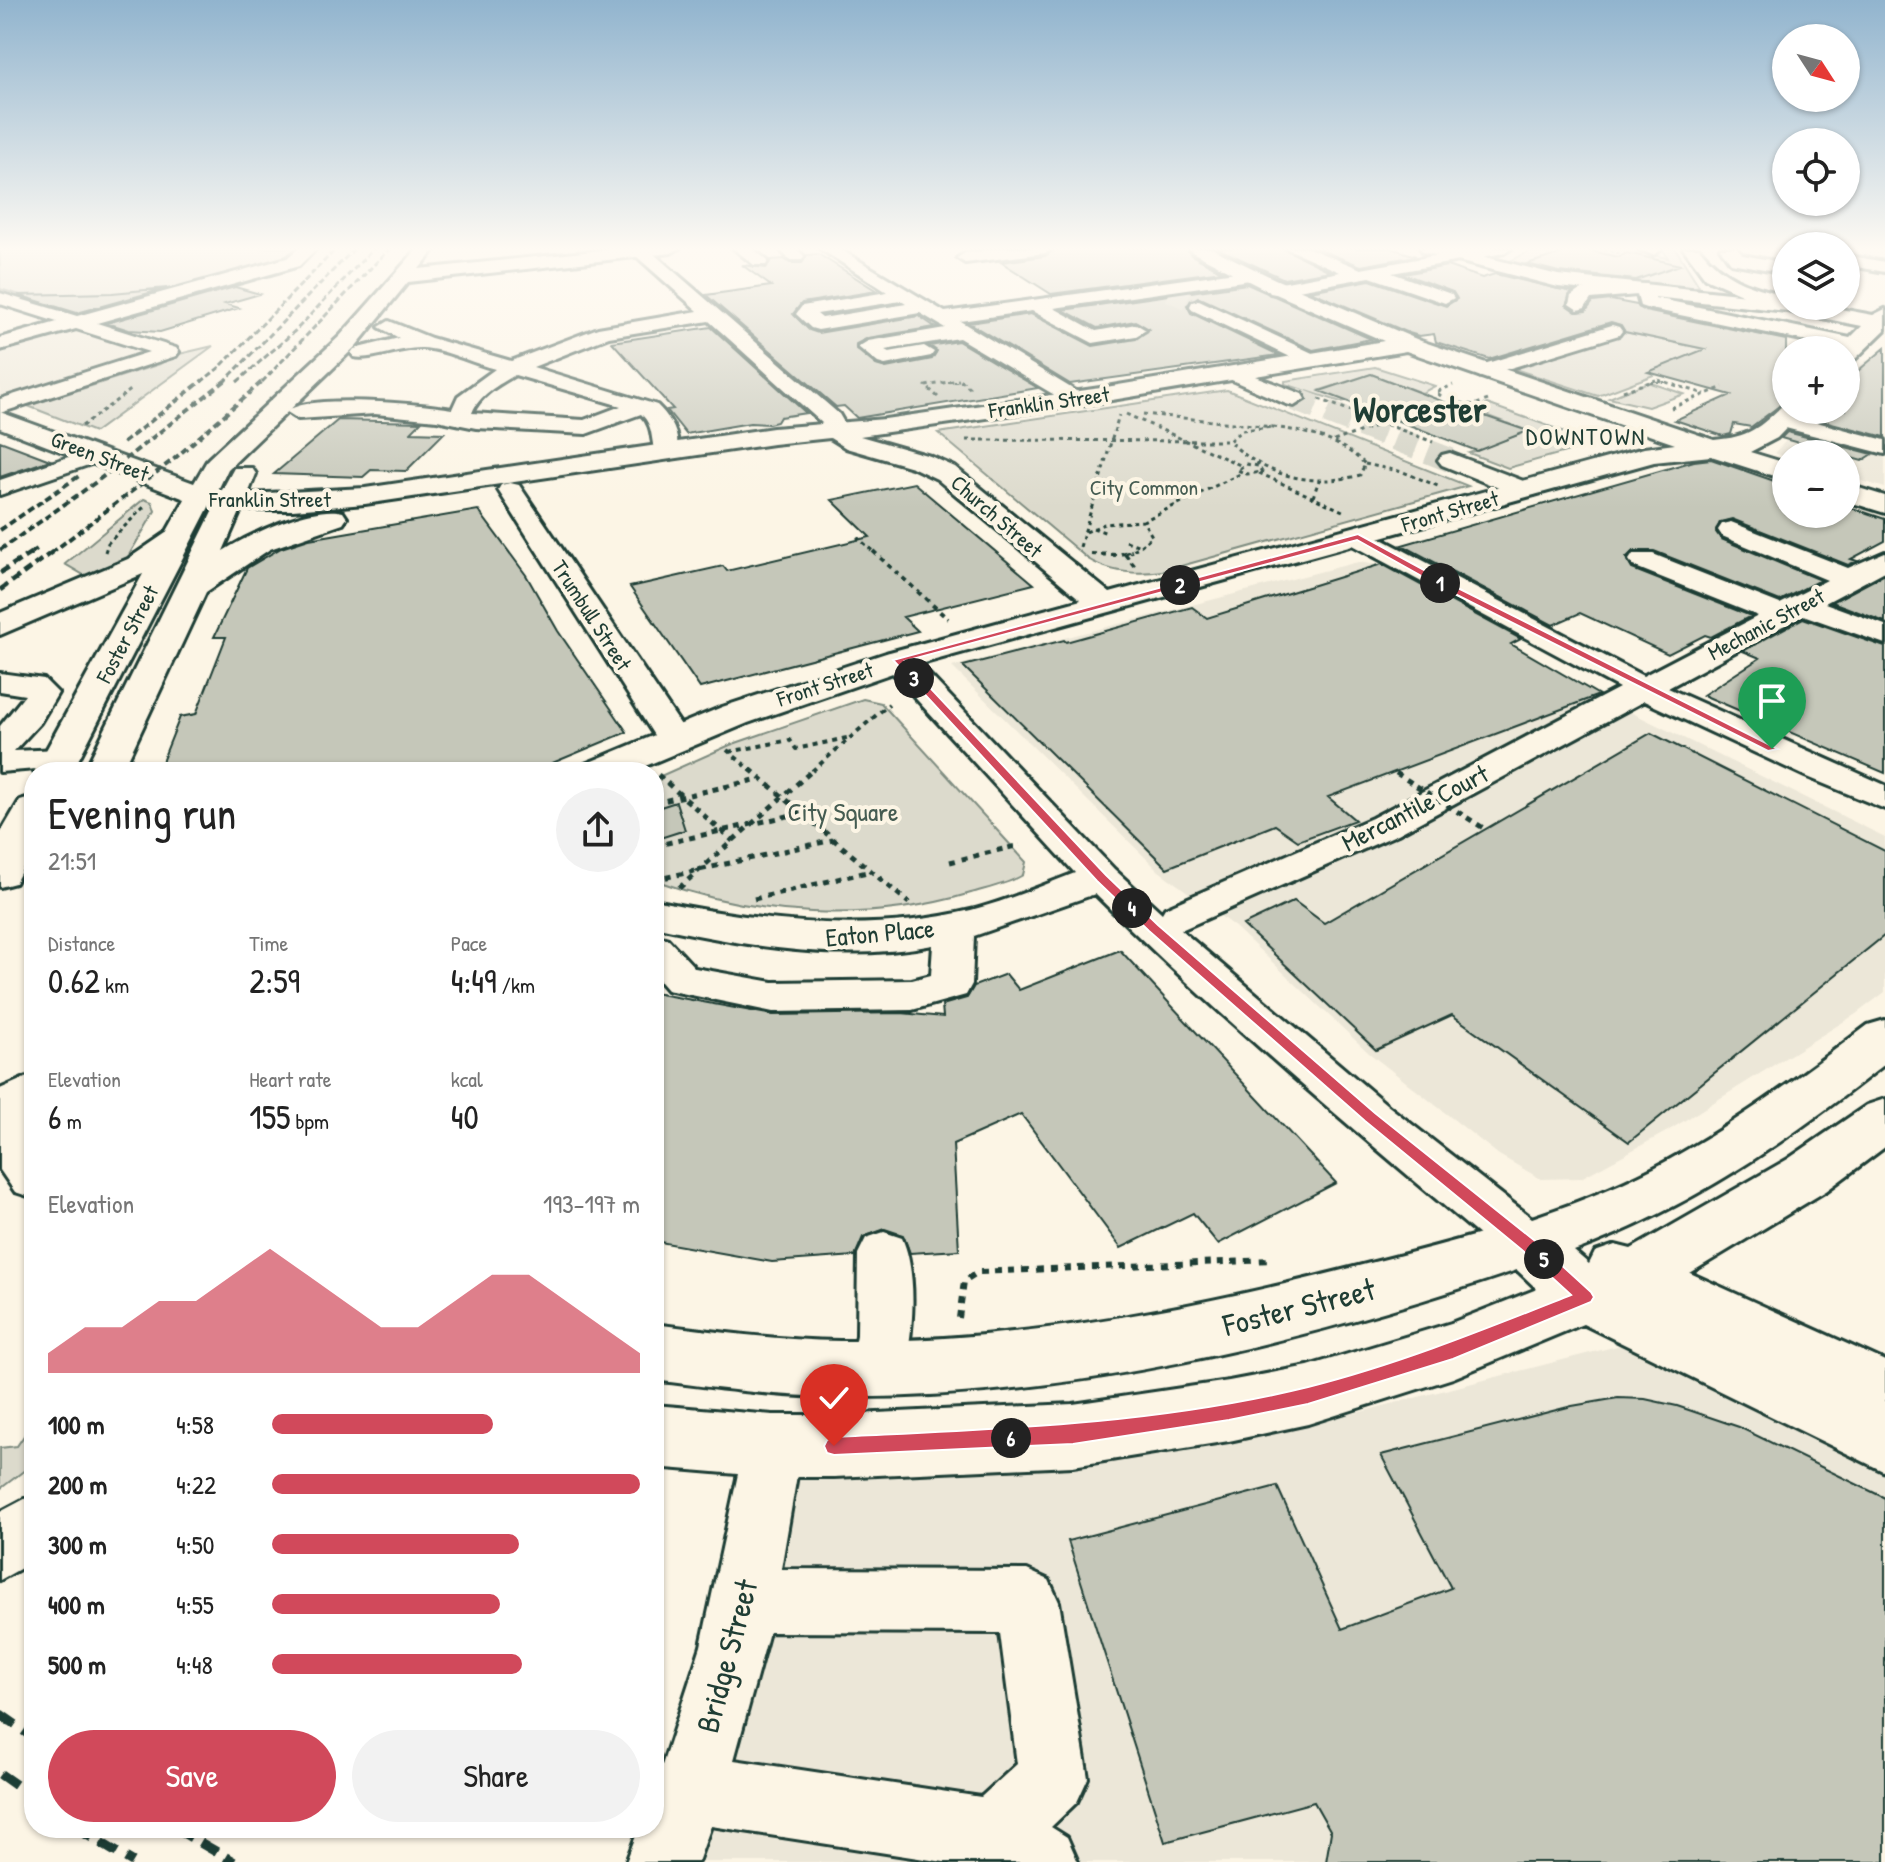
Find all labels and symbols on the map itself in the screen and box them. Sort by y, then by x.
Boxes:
north arrow [1772,24,1860,112]
street label: Franklin Street [986,379,1112,425]
district label: Worcester [1353,384,1487,433]
district label: DOWNTOWN [1526,420,1646,452]
street label: Green Street [47,424,154,489]
street label: Church Street [945,468,1050,565]
park label: City Common [1090,472,1198,502]
street label: Front Street [1397,483,1502,539]
street label: Franklin Street [208,484,331,514]
street label: Trumbull Street [545,554,639,676]
pin: 1 [1420,563,1460,603]
pin: 2 [1160,565,1200,605]
street label: Foster Street [88,579,165,689]
street label: Mechanic Street [1702,581,1830,667]
street label: Front Street [772,654,877,714]
pin: 3 [894,658,934,698]
pin [1738,667,1806,749]
street label: Mercantile Court [1336,755,1495,859]
park label: City Square [788,794,898,829]
pin: 4 [1112,888,1152,928]
street label: Eaton Place [824,910,936,955]
pin: 5 [1524,1239,1564,1279]
street label: Foster Street [1217,1267,1380,1346]
pin [800,1364,868,1446]
pin: 6 [991,1418,1031,1458]
street label: Bridge Street [685,1574,768,1737]

